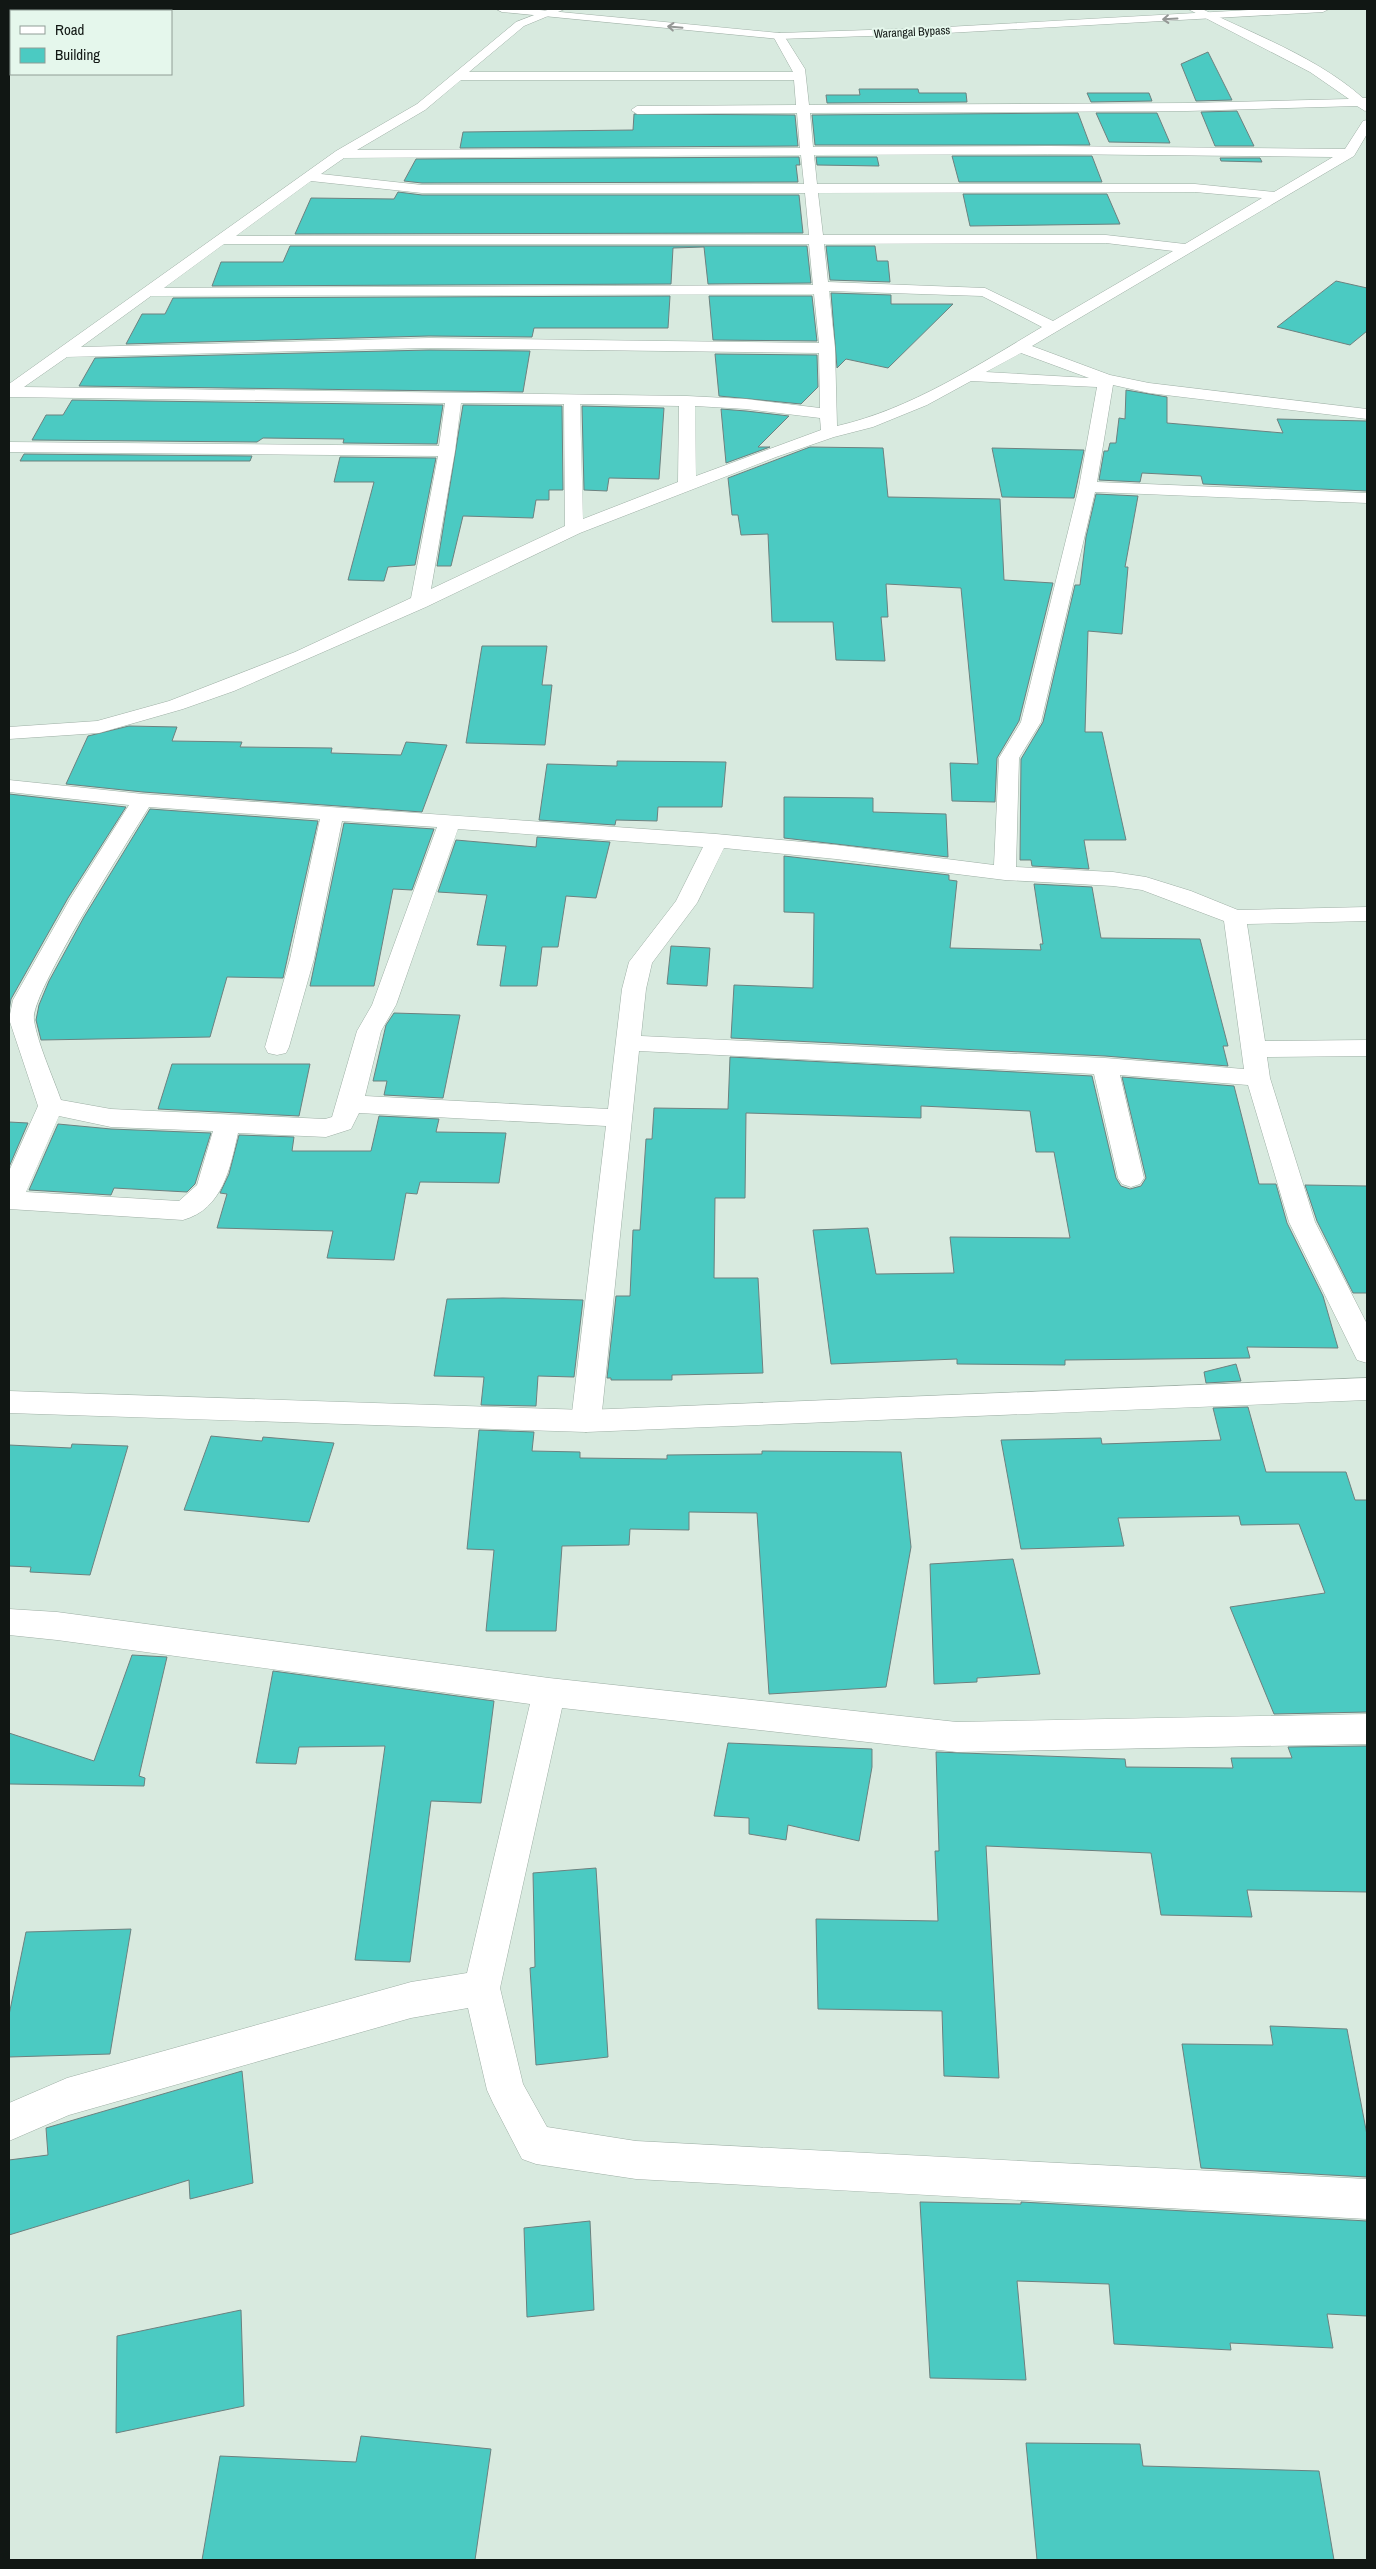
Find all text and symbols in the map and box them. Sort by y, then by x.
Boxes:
legend [10,10,172,75]
one-way arrow [1162,14,1178,23]
text: Road [55,19,84,40]
one-way arrow [668,22,684,32]
street label: Warangal Bypass [873,22,951,42]
text: Building [55,44,100,65]

